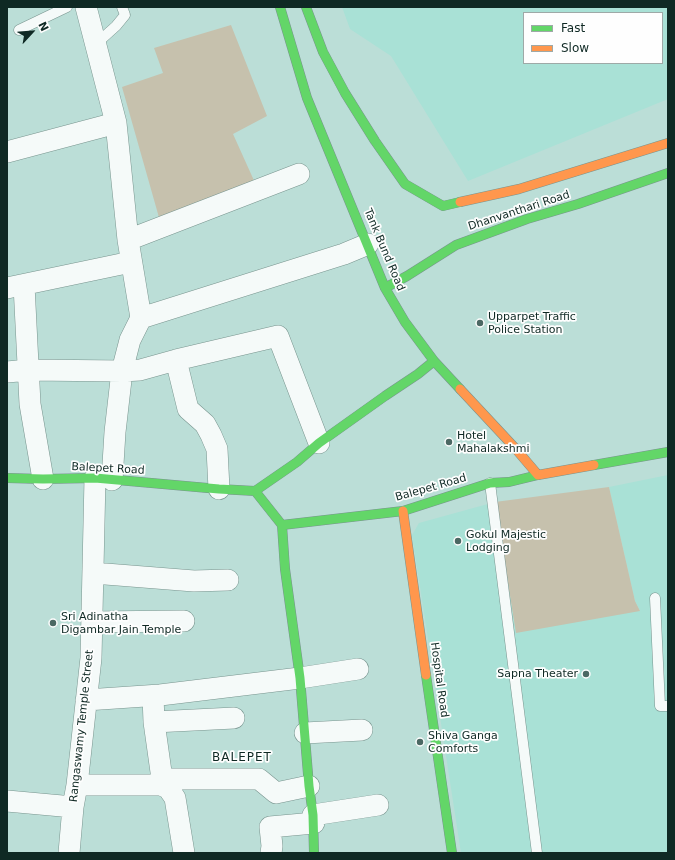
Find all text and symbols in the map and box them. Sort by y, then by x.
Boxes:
north arrow [12,12,52,52]
legend [523,12,663,64]
text: N [35,20,51,34]
text: Fast [561,21,585,35]
text: Slow [561,41,589,55]
street label: Dhanvanthari Road [467,188,571,234]
street label: Tank Bund Road [361,207,407,293]
place label: Upparpet Traffic Police Station [488,310,576,336]
marker: Upparpet Traffic Police Station [475,318,485,328]
place label: Hotel Mahalakshmi [457,429,530,455]
marker: Hotel Mahalakshmi [444,437,454,447]
street label: Balepet Road [71,460,145,478]
street label: Balepet Road [394,472,468,504]
place label: Gokul Majestic Lodging [466,528,546,554]
marker: Gokul Majestic Lodging [453,536,463,546]
place label: Sri Adinatha Digambar Jain Temple [61,610,181,636]
marker: Sri Adinatha Digambar Jain Temple [48,618,58,628]
street label: Hospital Road [427,641,451,719]
street label: Rangaswamy Temple Street [67,649,97,803]
place label: Sapna Theater [497,667,578,681]
marker: Sapna Theater [581,669,591,679]
place label: Shiva Ganga Comforts [428,729,498,755]
marker: Shiva Ganga Comforts [415,737,425,747]
district label: BALEPET [212,751,272,765]

